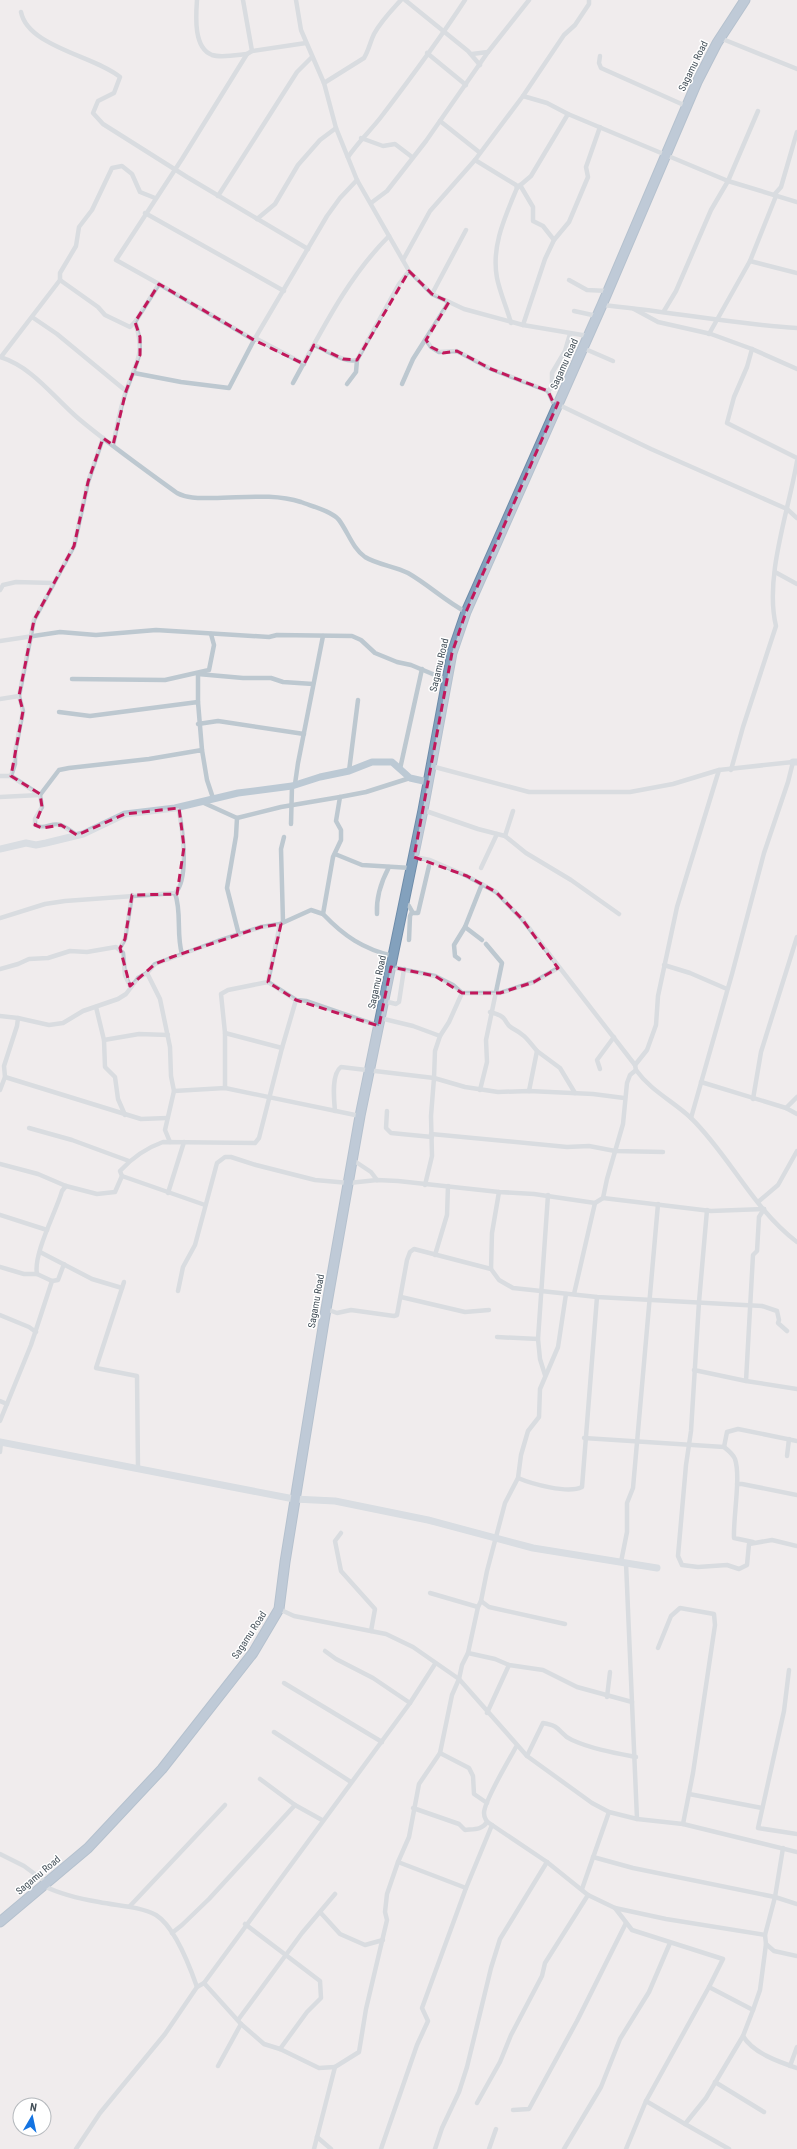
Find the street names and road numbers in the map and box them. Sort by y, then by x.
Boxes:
street label: Sagamu Road [676,39,710,93]
street label: Sagamu Road [548,337,580,391]
street label: Sagamu Road [428,637,450,693]
street label: Sagamu Road [366,954,388,1010]
street label: Sagamu Road [306,1273,326,1329]
street label: Sagamu Road [230,1609,268,1661]
street label: Sagamu Road [14,1853,62,1897]

